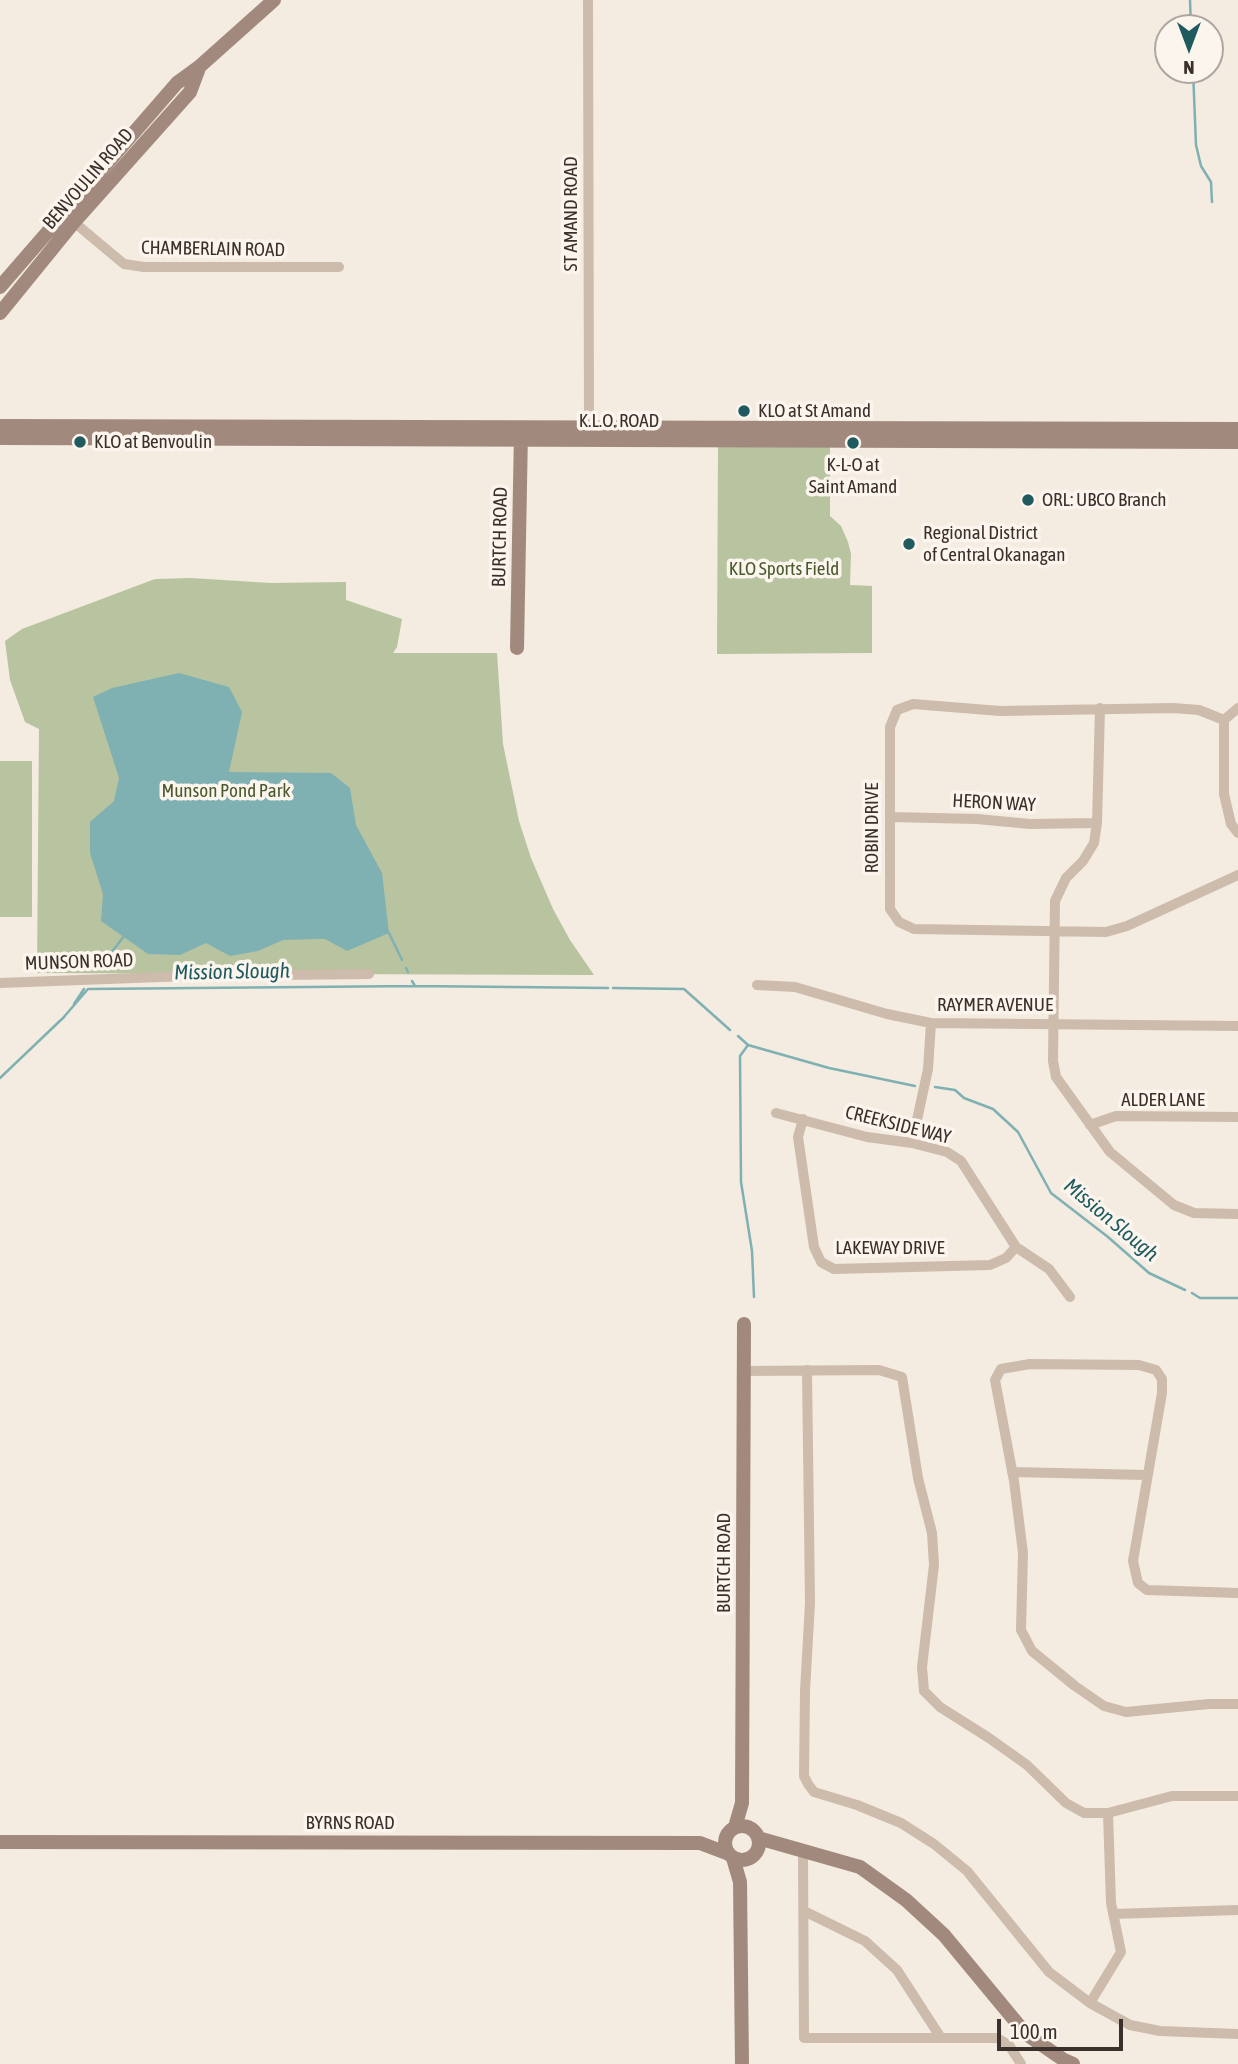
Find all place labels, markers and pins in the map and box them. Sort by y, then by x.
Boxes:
place label: KLO at St Amand [758,400,871,422]
marker: KLO at St Amand [736,403,752,419]
place label: KLO at Benvoulin [94,431,212,453]
marker: KLO at Benvoulin [72,434,88,450]
marker: K-L-O at Saint Amand [845,435,861,451]
place label: K-L-O at Saint Amand [809,454,897,498]
place label: ORL: UBCO Branch [1042,489,1167,511]
marker: ORL: UBCO Branch [1020,492,1036,508]
place label: Regional District of Central Okanagan [923,522,1066,566]
marker: Regional District of Central Okanagan [901,536,917,552]

